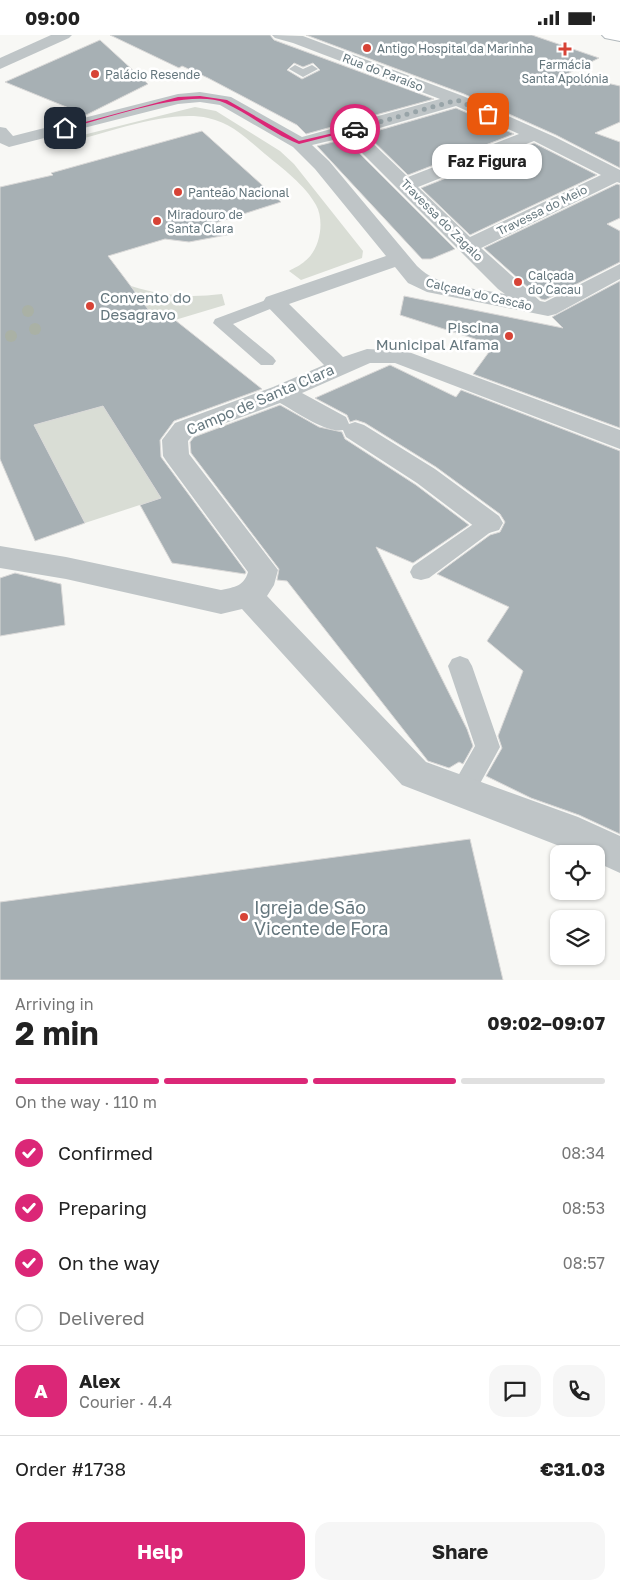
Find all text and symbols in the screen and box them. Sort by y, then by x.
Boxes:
text: 09:00 [25,6,80,29]
place label: Antigo Hospital da Marinha [377,41,533,56]
marker: Antigo Hospital da Marinha [361,42,373,54]
marker: Farmácia Santa Apolónia [559,43,571,55]
street label: Rua do Paraíso [341,50,425,94]
place label: Farmácia Santa Apolónia [521,57,609,86]
place label: Palácio Resende [105,67,200,82]
marker: Palácio Resende [89,68,101,80]
pin [467,93,509,135]
icon: bag [474,100,502,128]
courier [330,104,380,154]
pin [44,107,86,149]
icon: home [51,114,79,142]
icon: car [341,115,369,143]
callout: Faz Figura [433,144,543,179]
text: Faz Figura [447,151,527,171]
street label: Travessa do Zagalo [398,176,486,264]
street label: Travessa do Meio [494,182,590,238]
place label: Panteão Nacional [188,185,290,200]
marker: Panteão Nacional [172,186,184,198]
place label: Miradouro de Santa Clara [167,207,243,236]
marker: Miradouro de Santa Clara [151,215,163,227]
place label: Calçada do Cacau [528,268,581,297]
street label: Calçada do Cascão [424,274,534,314]
marker: Calçada do Cacau [512,276,524,288]
place label: Convento do Desagravo [100,288,191,323]
marker: Convento do Desagravo [84,300,96,312]
place label: Piscina Municipal Alfama [376,318,499,353]
marker: Piscina Municipal Alfama [503,330,515,342]
street label: Campo de Santa Clara [183,360,337,438]
map controls [550,845,605,965]
button: locate [550,845,605,900]
place label: Igreja de São Vicente de Fora [254,896,389,939]
button: layers [550,910,605,965]
marker: Igreja de São Vicente de Fora [238,911,250,923]
text: Arriving in [15,994,94,1014]
text: 09:02–09:07 [487,1011,605,1034]
text: 2 min [15,1014,99,1052]
text: On the way · 110 m [15,1092,157,1112]
icon: check [15,1139,43,1167]
text: Confirmed [58,1141,153,1164]
text: 08:34 [561,1143,605,1163]
icon: check [15,1194,43,1222]
text: Preparing [58,1196,147,1219]
text: 08:53 [562,1198,605,1218]
icon: check [15,1249,43,1277]
text: On the way [58,1251,160,1274]
text: 08:57 [563,1253,605,1273]
text: Delivered [58,1306,145,1329]
button: chat [489,1365,541,1417]
button: phone [553,1365,605,1417]
text: Alex [79,1369,120,1392]
text: A [34,1379,48,1402]
text: Courier · 4.4 [79,1392,172,1412]
text: Order #1738 [15,1457,126,1480]
text: €31.03 [540,1457,605,1480]
button: Help [15,1522,305,1580]
button: Share [315,1522,605,1580]

